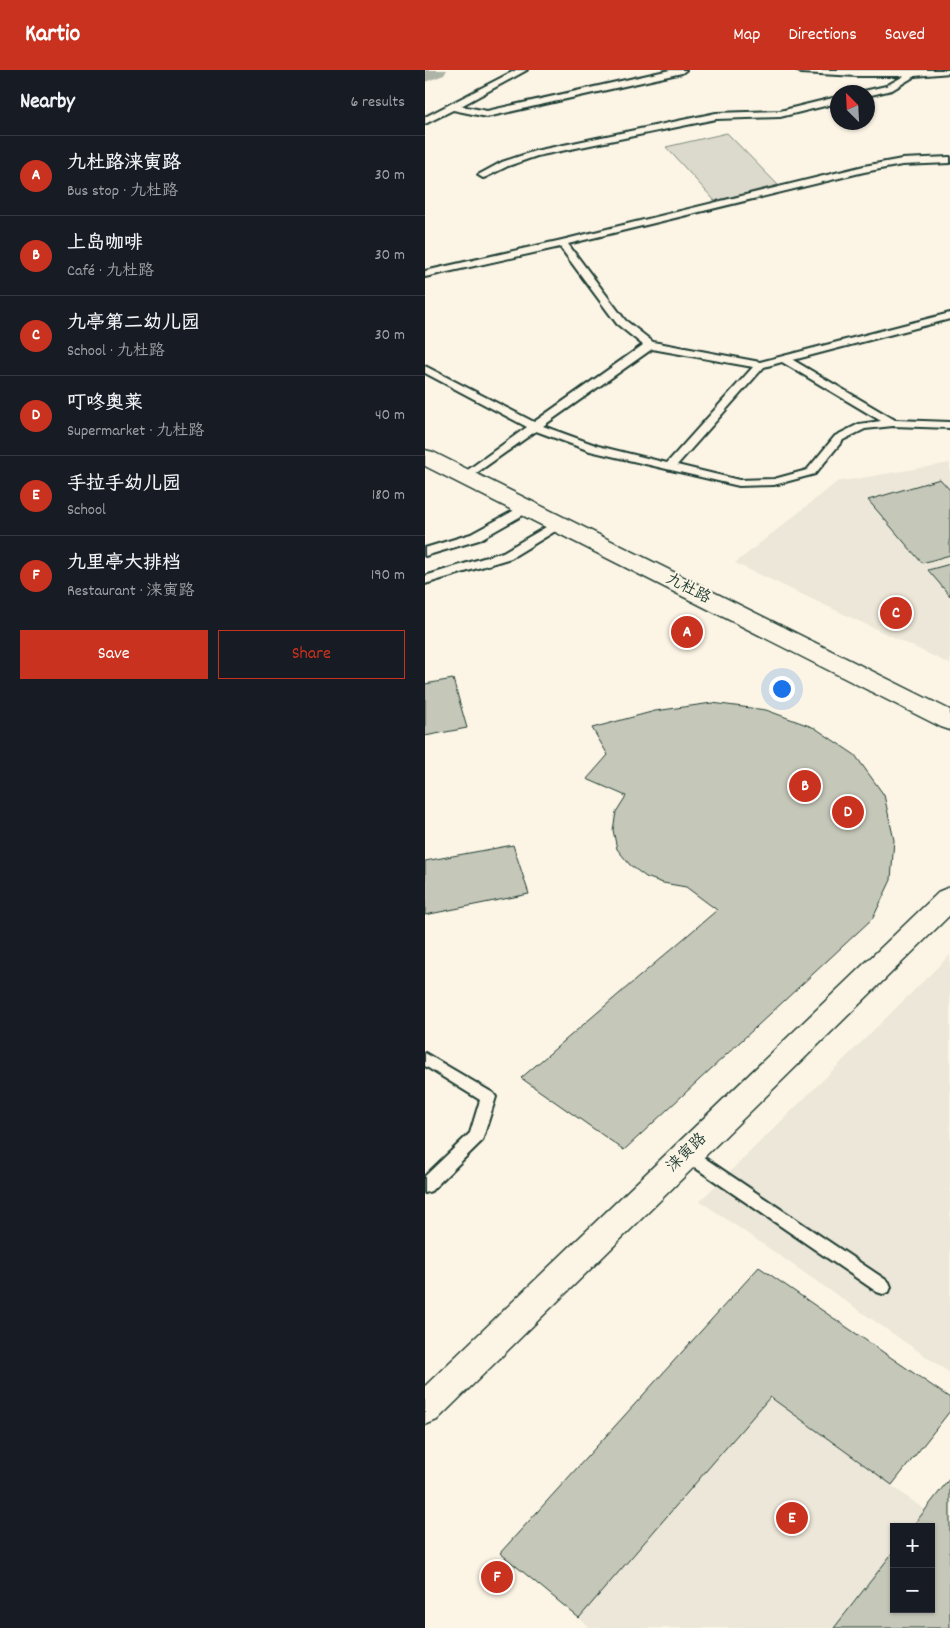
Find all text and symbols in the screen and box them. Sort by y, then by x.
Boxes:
text: Kartio [25,18,80,52]
text: Map [733,23,760,48]
text: Directions [788,23,857,48]
text: Saved [885,23,925,48]
north arrow [830,85,875,130]
text: Nearby [20,88,75,118]
text: 6 results [350,91,405,114]
text: 九杜路涞寅路 [67,151,181,178]
text: A [32,164,40,187]
text: 30 m [375,164,405,187]
text: Bus stop · 九杜路 [67,180,178,203]
text: 上岛咖啡 [67,231,143,258]
text: B [32,244,40,267]
text: 30 m [375,244,405,267]
text: Café · 九杜路 [67,260,154,283]
text: 九亭第二幼儿园 [67,311,200,338]
text: C [32,324,40,347]
text: 30 m [375,324,405,347]
text: School · 九杜路 [67,340,165,363]
text: 叮咚奥莱 [67,391,143,418]
text: D [32,404,40,427]
text: 40 m [375,404,405,427]
text: Supermarket · 九杜路 [67,420,204,443]
text: 手拉手幼儿园 [67,472,181,499]
text: E [32,484,40,507]
text: 180 m [372,484,405,507]
text: School [67,499,106,522]
text: 九里亭大排档 [67,551,181,578]
text: F [32,564,40,587]
text: 190 m [371,564,405,587]
street label: 九杜路 [661,568,715,610]
text: Restaurant · 涞寅路 [67,580,195,603]
pin: C [880,594,912,632]
pin: A [671,613,703,651]
button: Save [20,630,208,679]
button: Share [218,630,405,679]
your location [769,676,795,702]
pin: B [789,767,821,805]
pin: D [832,793,864,831]
street label: 涞寅路 [662,1128,712,1178]
pin: E [776,1499,808,1537]
map controls [890,1523,935,1613]
button: + [890,1523,935,1568]
pin: F [481,1558,513,1596]
button: − [890,1568,935,1613]

